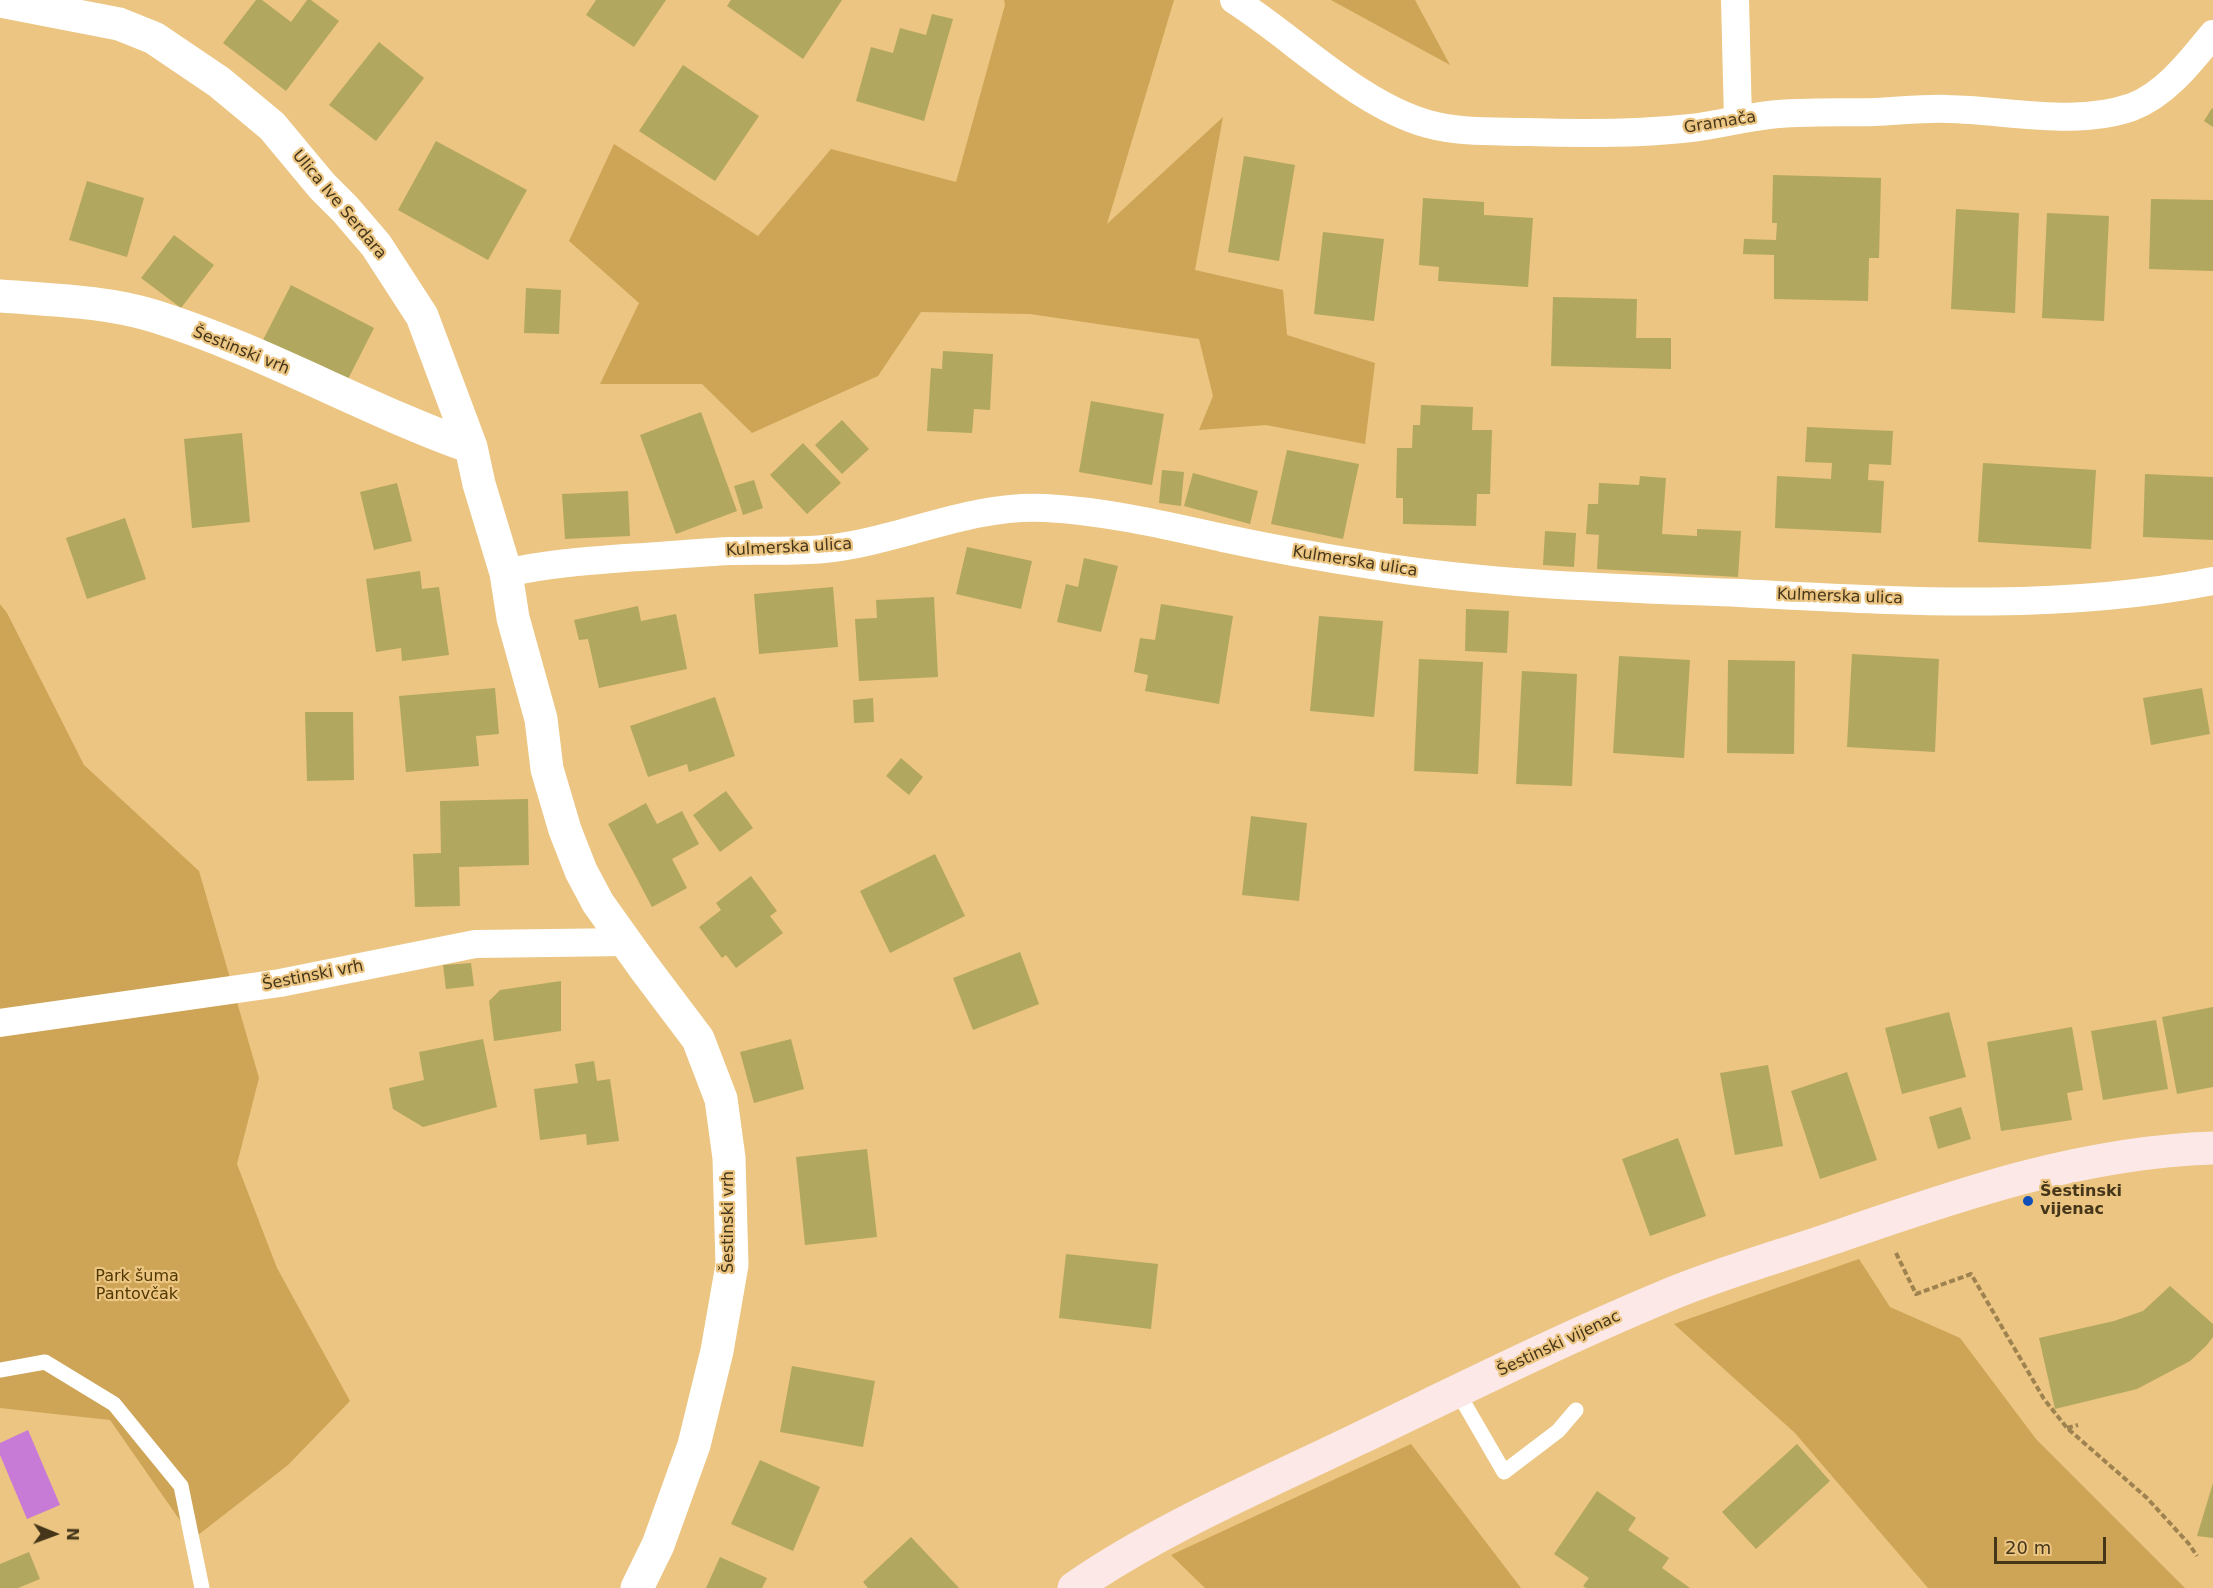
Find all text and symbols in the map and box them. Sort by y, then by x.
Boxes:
street label: Gramača [1683,108,1757,138]
street label: Ulica Ive Serdara [288,147,390,263]
street label: Šestinski vrh [190,323,292,379]
street label: Kulmerska ulica [726,535,852,561]
street label: Kulmerska ulica [1291,543,1419,581]
street label: Kulmerska ulica [1777,585,1903,609]
street label: Šestinski vrh [261,957,365,995]
street label: Šestinski vrh [719,1171,739,1273]
place label: Šestinski vijenac [2040,1182,2122,1220]
marker: Šestinski vijenac [2021,1194,2035,1208]
park label: Park šuma Pantovčak [95,1267,179,1305]
street label: Šestinski vijenac [1495,1307,1623,1381]
north arrow [24,1504,84,1564]
scale bar [1997,1525,2110,1563]
text: N [63,1527,82,1541]
text: 20 m [2005,1537,2051,1558]

